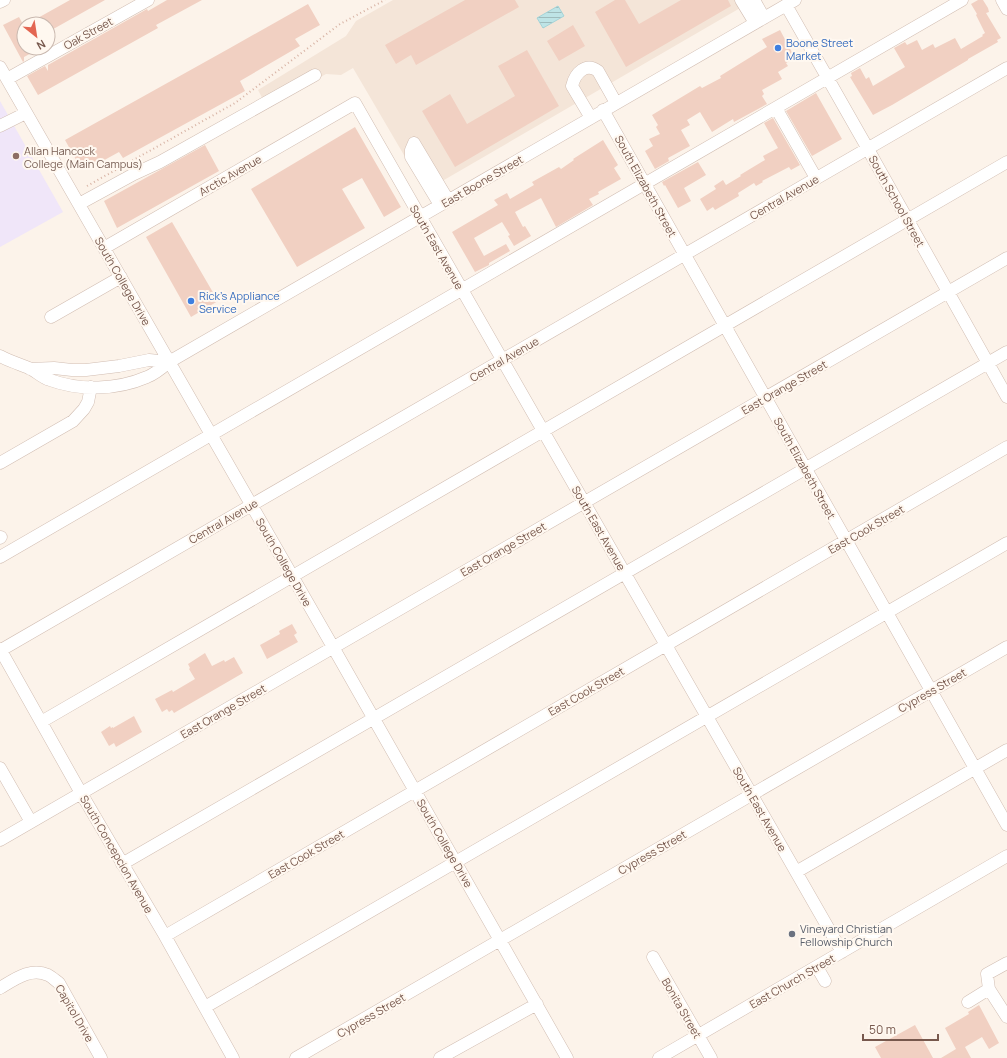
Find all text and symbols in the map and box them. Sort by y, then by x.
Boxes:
street label: Oak Street [61,13,115,53]
north arrow [16,16,56,56]
place label: Boone Street Market [786,35,853,63]
text: N [34,37,48,54]
marker: Boone Street Market [773,43,783,53]
street label: South Elizabeth Street [612,132,680,240]
place label: Allan Hancock College (Main Campus) [24,143,143,171]
marker: Allan Hancock College (Main Campus) [11,151,21,161]
street label: Arctic Avenue [196,151,264,199]
street label: East Boone Street [438,152,526,210]
street label: South School Street [866,153,928,249]
street label: Central Avenue [747,171,822,223]
street label: South East Avenue [407,202,468,293]
street label: South College Drive [92,234,155,328]
place label: Rick's Appliance Service [199,288,280,316]
marker: Rick's Appliance Service [186,296,196,306]
street label: Central Avenue [467,333,542,385]
street label: East Orange Street [738,356,830,418]
street label: South Elizabeth Street [771,414,839,522]
street label: South East Avenue [569,483,630,574]
street label: Central Avenue [186,495,261,547]
street label: East Cook Street [825,501,907,557]
street label: South College Drive [253,515,316,609]
street label: East Orange Street [457,518,549,580]
street label: East Cook Street [545,663,627,719]
street label: Cypress Street [895,664,969,716]
street label: East Orange Street [177,680,269,742]
street label: South East Avenue [730,764,791,855]
street label: South Concepcion Avenue [77,792,157,916]
street label: South College Drive [414,796,477,890]
street label: East Cook Street [265,826,347,882]
street label: Cypress Street [615,826,689,878]
place label: Vineyard Christian Fellowship Church [800,921,892,949]
marker: Vineyard Christian Fellowship Church [787,929,797,939]
street label: East Church Street [746,950,838,1012]
street label: Bonita Street [659,975,705,1041]
street label: Capitol Drive [52,981,98,1045]
street label: Cypress Street [334,989,408,1041]
scale bar [863,1016,938,1042]
text: 50 m [869,1021,896,1038]

